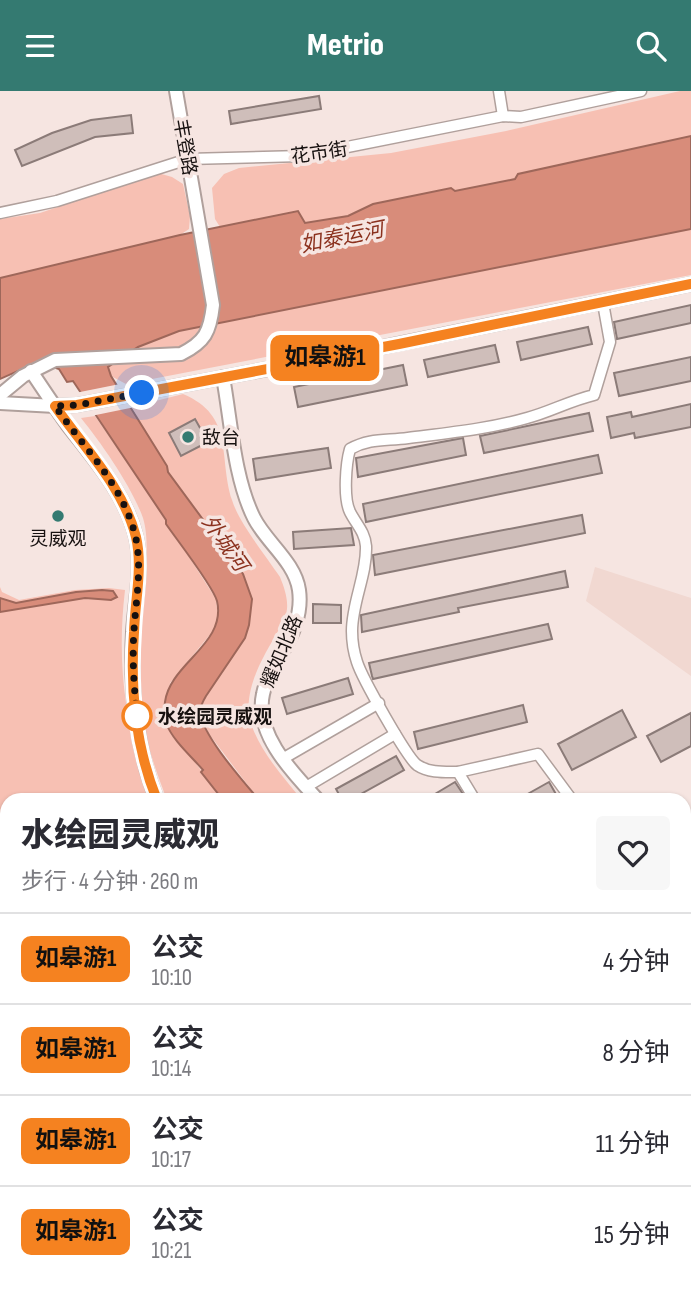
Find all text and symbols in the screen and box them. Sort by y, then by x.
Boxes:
text: Metrio [307,26,384,65]
icon: menu [21,27,59,65]
icon: search [632,27,670,65]
street label: 丰登路 [168,117,201,177]
street label: 花市街 [289,138,349,169]
water label: 如泰运河 [298,216,390,258]
line badge: 如皋游1 [276,335,374,381]
text: 如皋游1 [284,343,366,372]
your location [124,375,159,410]
place label: 敌台 [202,427,240,450]
marker: 敌台 [180,429,196,445]
marker: 灵威观 [50,508,66,524]
water label: 外城河 [196,510,255,580]
place label: 灵威观 [29,528,87,551]
street label: 耀如北路 [257,612,308,691]
marker: 水绘园灵威观 [122,701,152,731]
place label: 水绘园灵威观 [158,706,272,729]
text: 水绘园灵威观 [21,816,219,856]
button: heart [596,816,670,890]
text: 步行 · 4 分钟 · 260 m [21,868,198,896]
text: 公交 [151,933,203,964]
text: 如皋游1 [35,944,116,973]
text: 4 分钟 [603,947,670,978]
text: 10:10 [151,964,192,992]
text: 公交 [151,1024,203,1055]
text: 如皋游1 [35,1035,116,1064]
text: 8 分钟 [602,1038,670,1069]
text: 10:14 [151,1055,191,1083]
text: 公交 [151,1115,203,1146]
text: 如皋游1 [35,1126,116,1155]
text: 11 分钟 [596,1129,670,1160]
text: 10:17 [151,1146,191,1174]
text: 公交 [151,1206,203,1237]
text: 如皋游1 [35,1217,116,1246]
text: 15 分钟 [594,1220,670,1251]
text: 10:21 [151,1237,191,1265]

